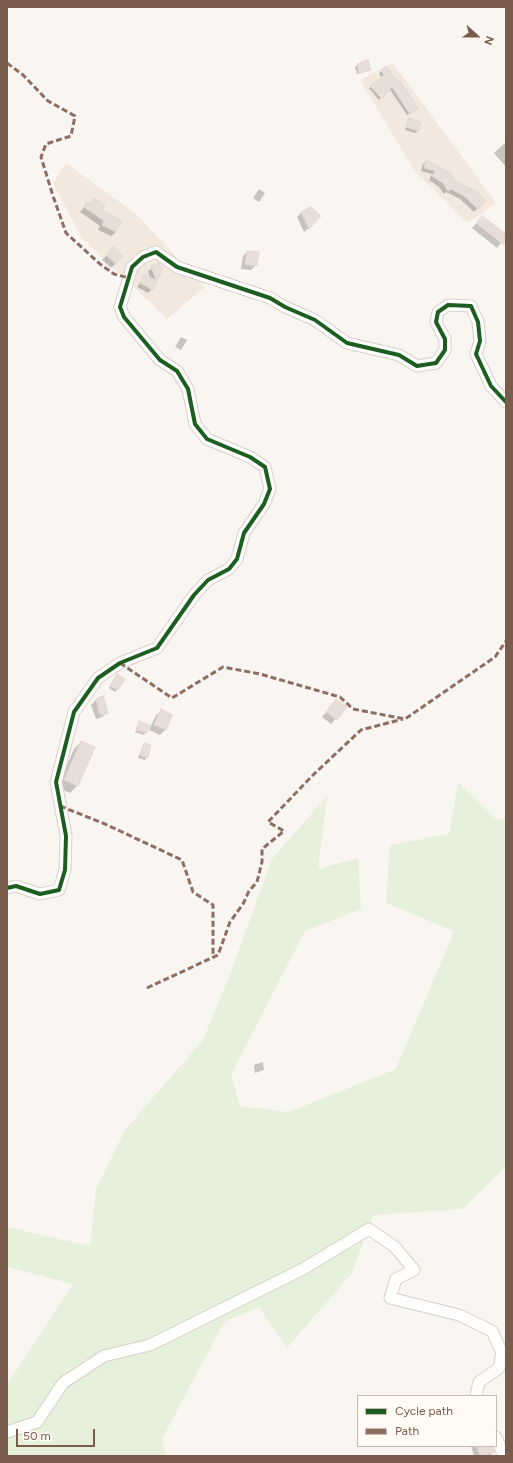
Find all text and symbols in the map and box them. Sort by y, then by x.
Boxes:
north arrow [457,16,497,56]
text: N [481,34,496,47]
legend [357,1395,497,1447]
text: Cycle path [395,1404,453,1418]
scale bar [18,1421,97,1447]
text: Path [395,1424,419,1438]
text: 50 m [23,1429,51,1443]

